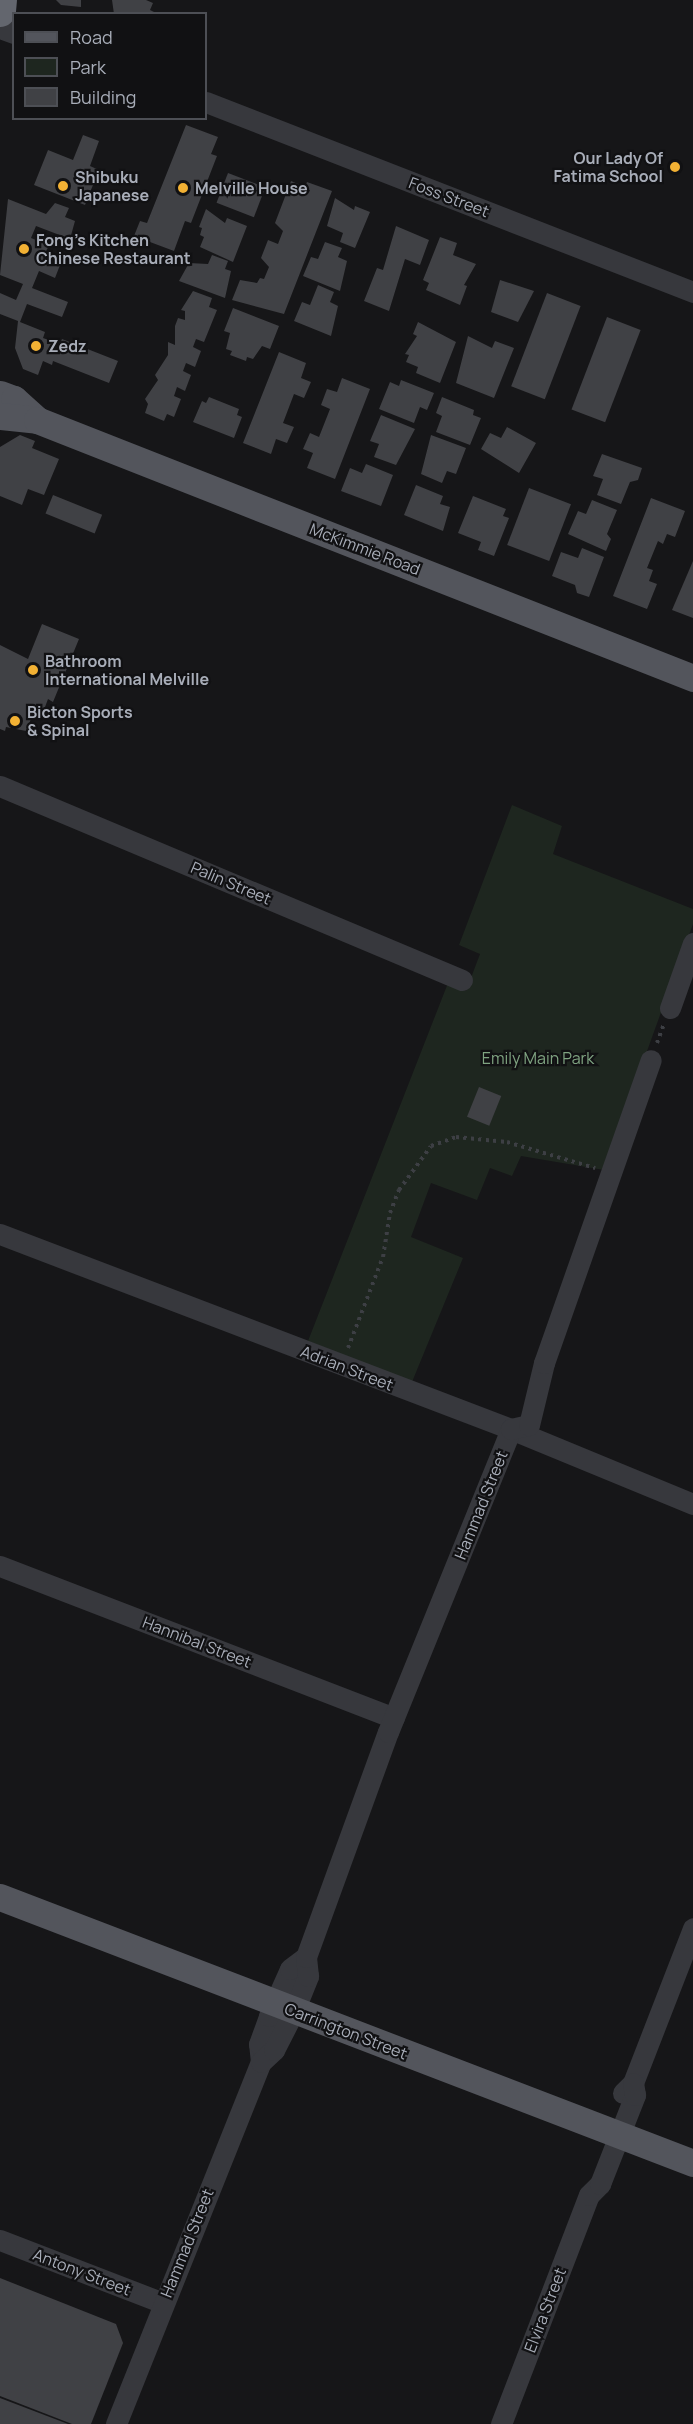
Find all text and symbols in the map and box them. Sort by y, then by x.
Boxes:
legend [12,12,207,120]
text: Road [70,25,113,49]
text: Park [70,55,106,79]
text: Building [70,85,136,109]
place label: Our Lady Of Fatima School [554,148,663,186]
marker: Our Lady Of Fatima School [668,160,682,174]
place label: Shibuku Japanese [75,167,149,205]
street label: Foss Street [406,173,492,221]
place label: Melville House [195,178,308,198]
marker: Shibuku Japanese [56,179,70,193]
marker: Melville House [176,181,190,195]
place label: Fong's Kitchen Chinese Restaurant [36,230,191,268]
marker: Fong's Kitchen Chinese Restaurant [17,242,31,256]
place label: Zedz [48,336,87,356]
marker: Zedz [29,339,43,353]
street label: McKimmie Road [307,519,423,579]
place label: Bathroom International Melville [45,651,209,689]
marker: Bathroom International Melville [26,663,40,677]
place label: Bicton Sports & Spinal [27,702,133,740]
marker: Bicton Sports & Spinal [8,714,22,728]
street label: Palin Street [188,857,274,909]
park label: Emily Main Park [482,1048,594,1068]
street label: Adrian Street [298,1342,396,1394]
street label: Hammad Street [450,1448,512,1562]
street label: Hannibal Street [140,1612,254,1672]
street label: Carrington Street [282,1999,410,2063]
street label: Hammad Street [156,2186,218,2300]
street label: Antony Street [30,2245,134,2299]
street label: Elvira Street [520,2265,570,2355]

